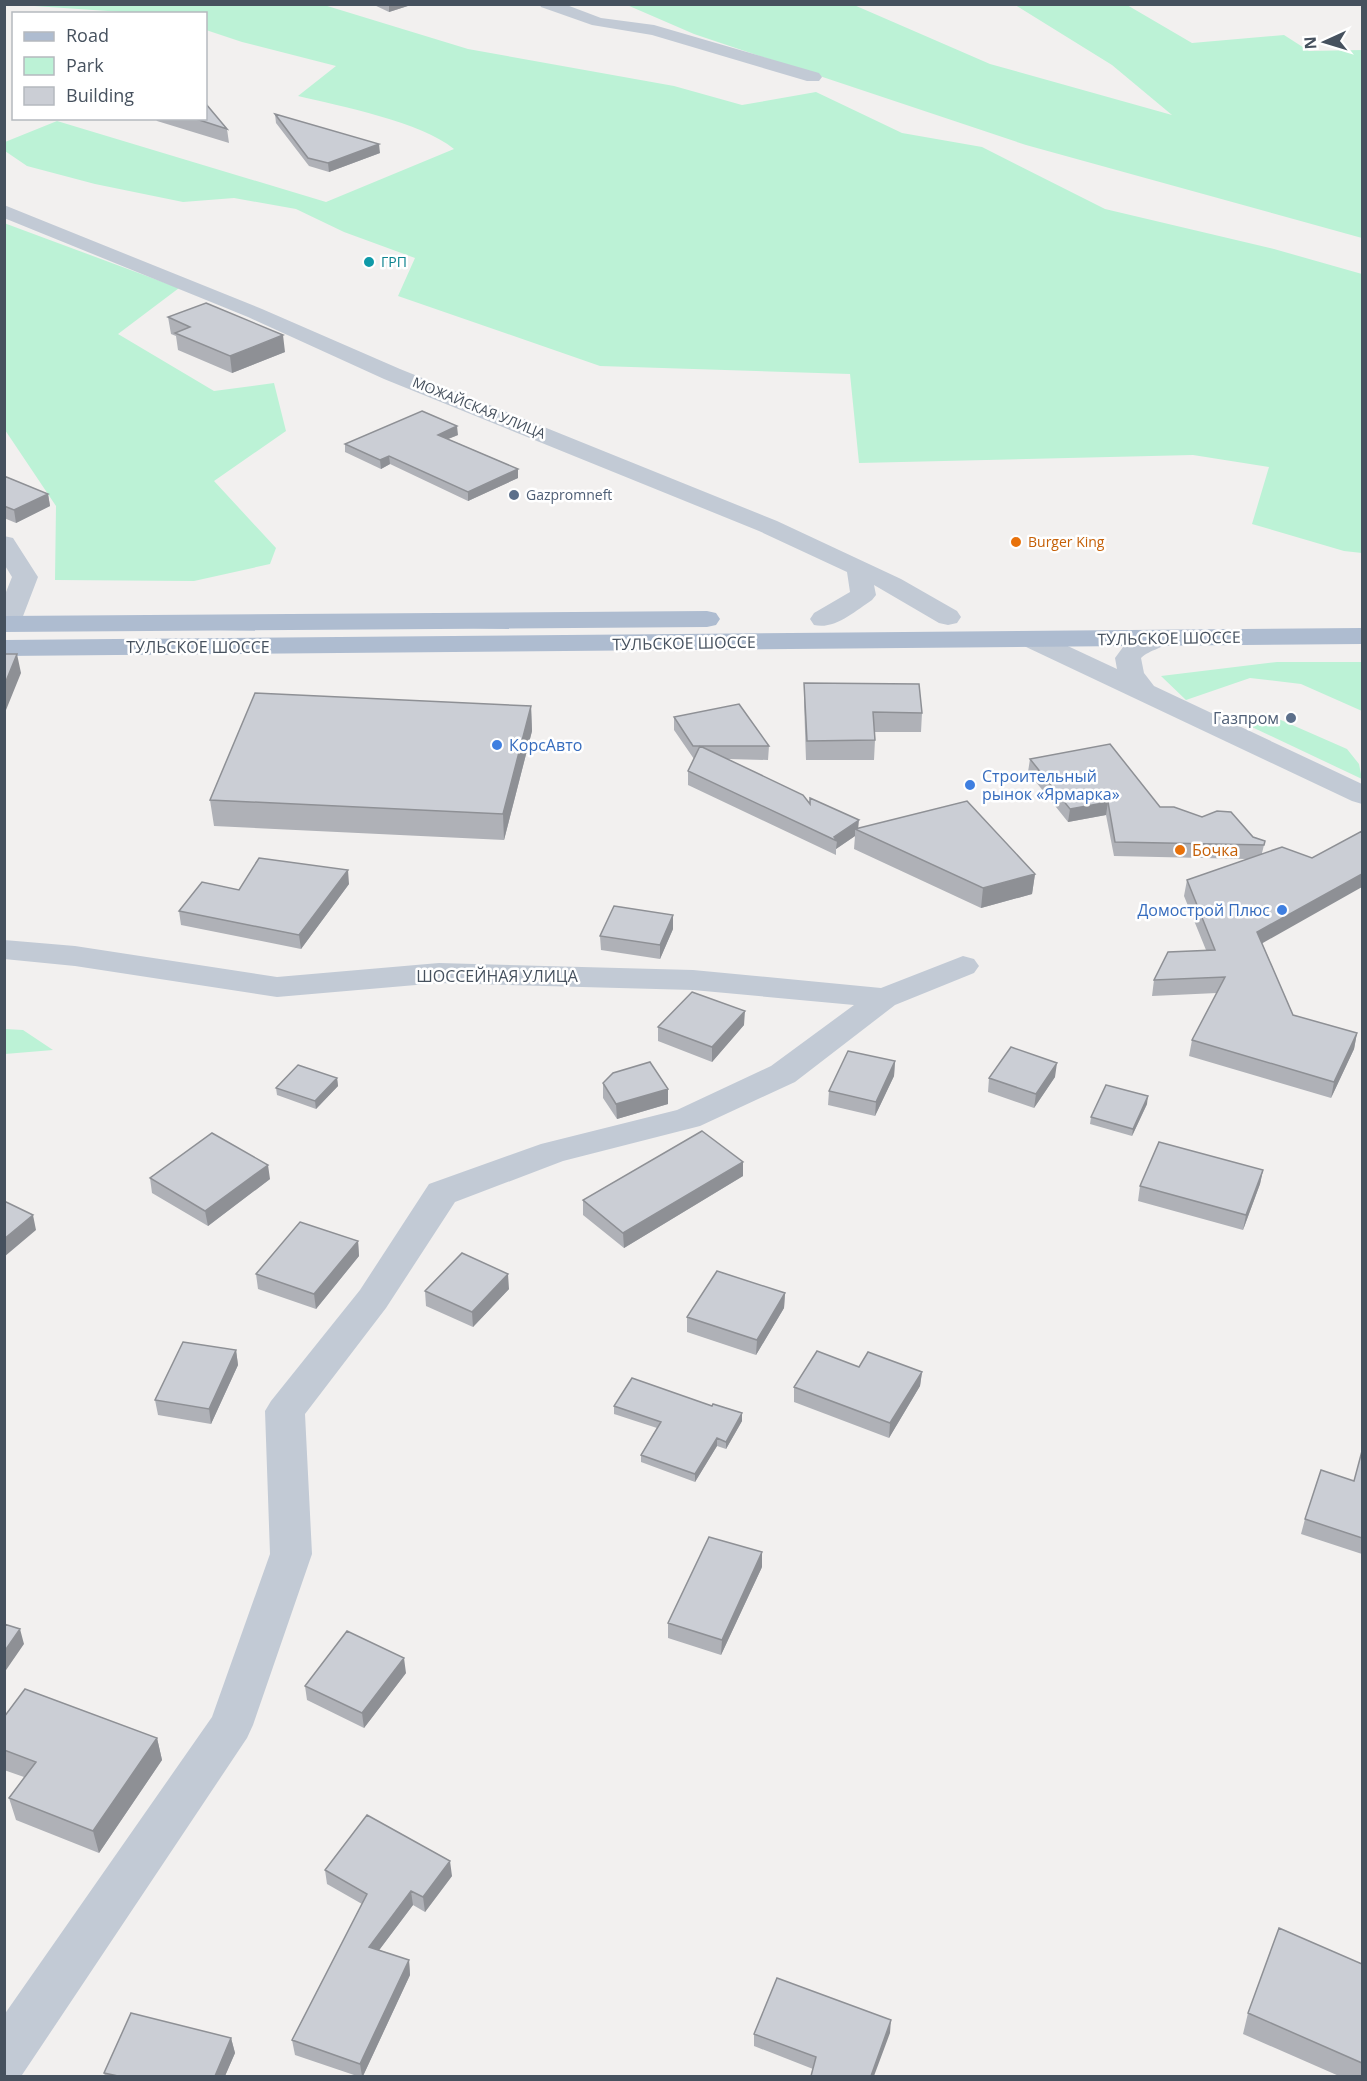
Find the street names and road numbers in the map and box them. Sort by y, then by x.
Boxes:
street label: МОЖАЙСКАЯ УЛИЦА [410,372,549,443]
street label: ТУЛЬСКОЕ ШОССЕ [1097,626,1241,650]
street label: ТУЛЬСКОЕ ШОССЕ [612,631,756,655]
street label: ТУЛЬСКОЕ ШОССЕ [126,636,270,658]
street label: ШОССЕЙНАЯ УЛИЦА [416,965,579,987]

